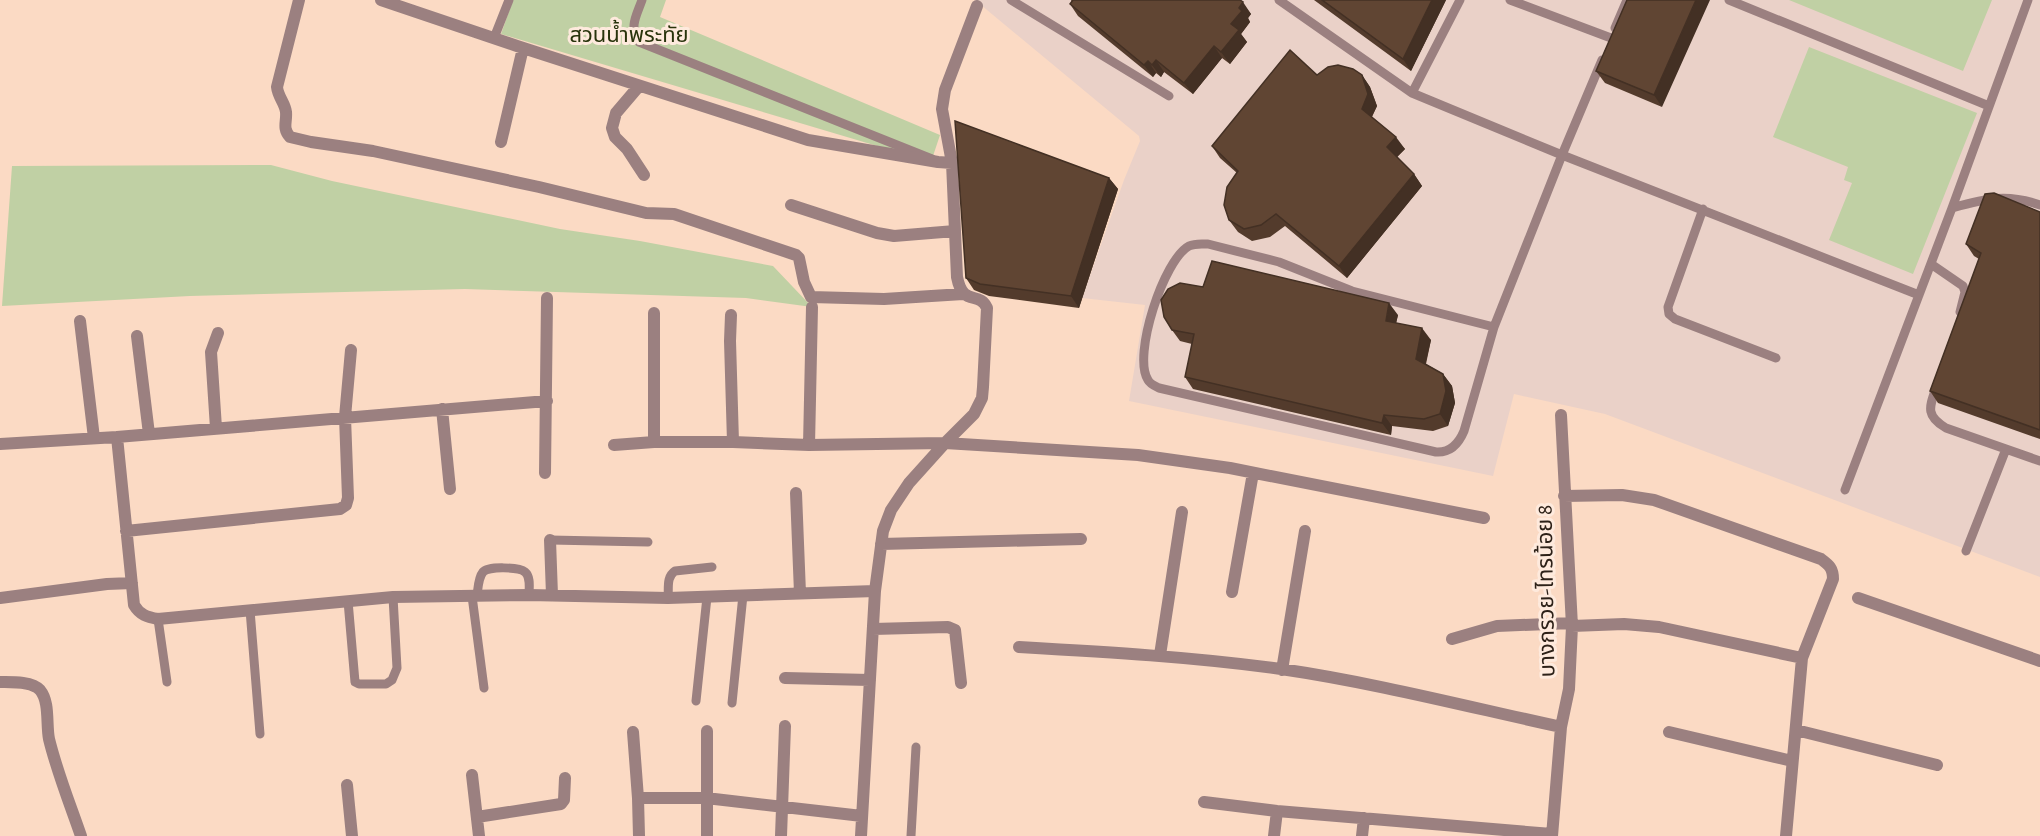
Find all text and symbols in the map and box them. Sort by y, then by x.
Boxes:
park label: สวนน้ำพระทัย [569,19,689,46]
street label: บางกรวย-ไทรน้อย 8 [1532,504,1559,678]

